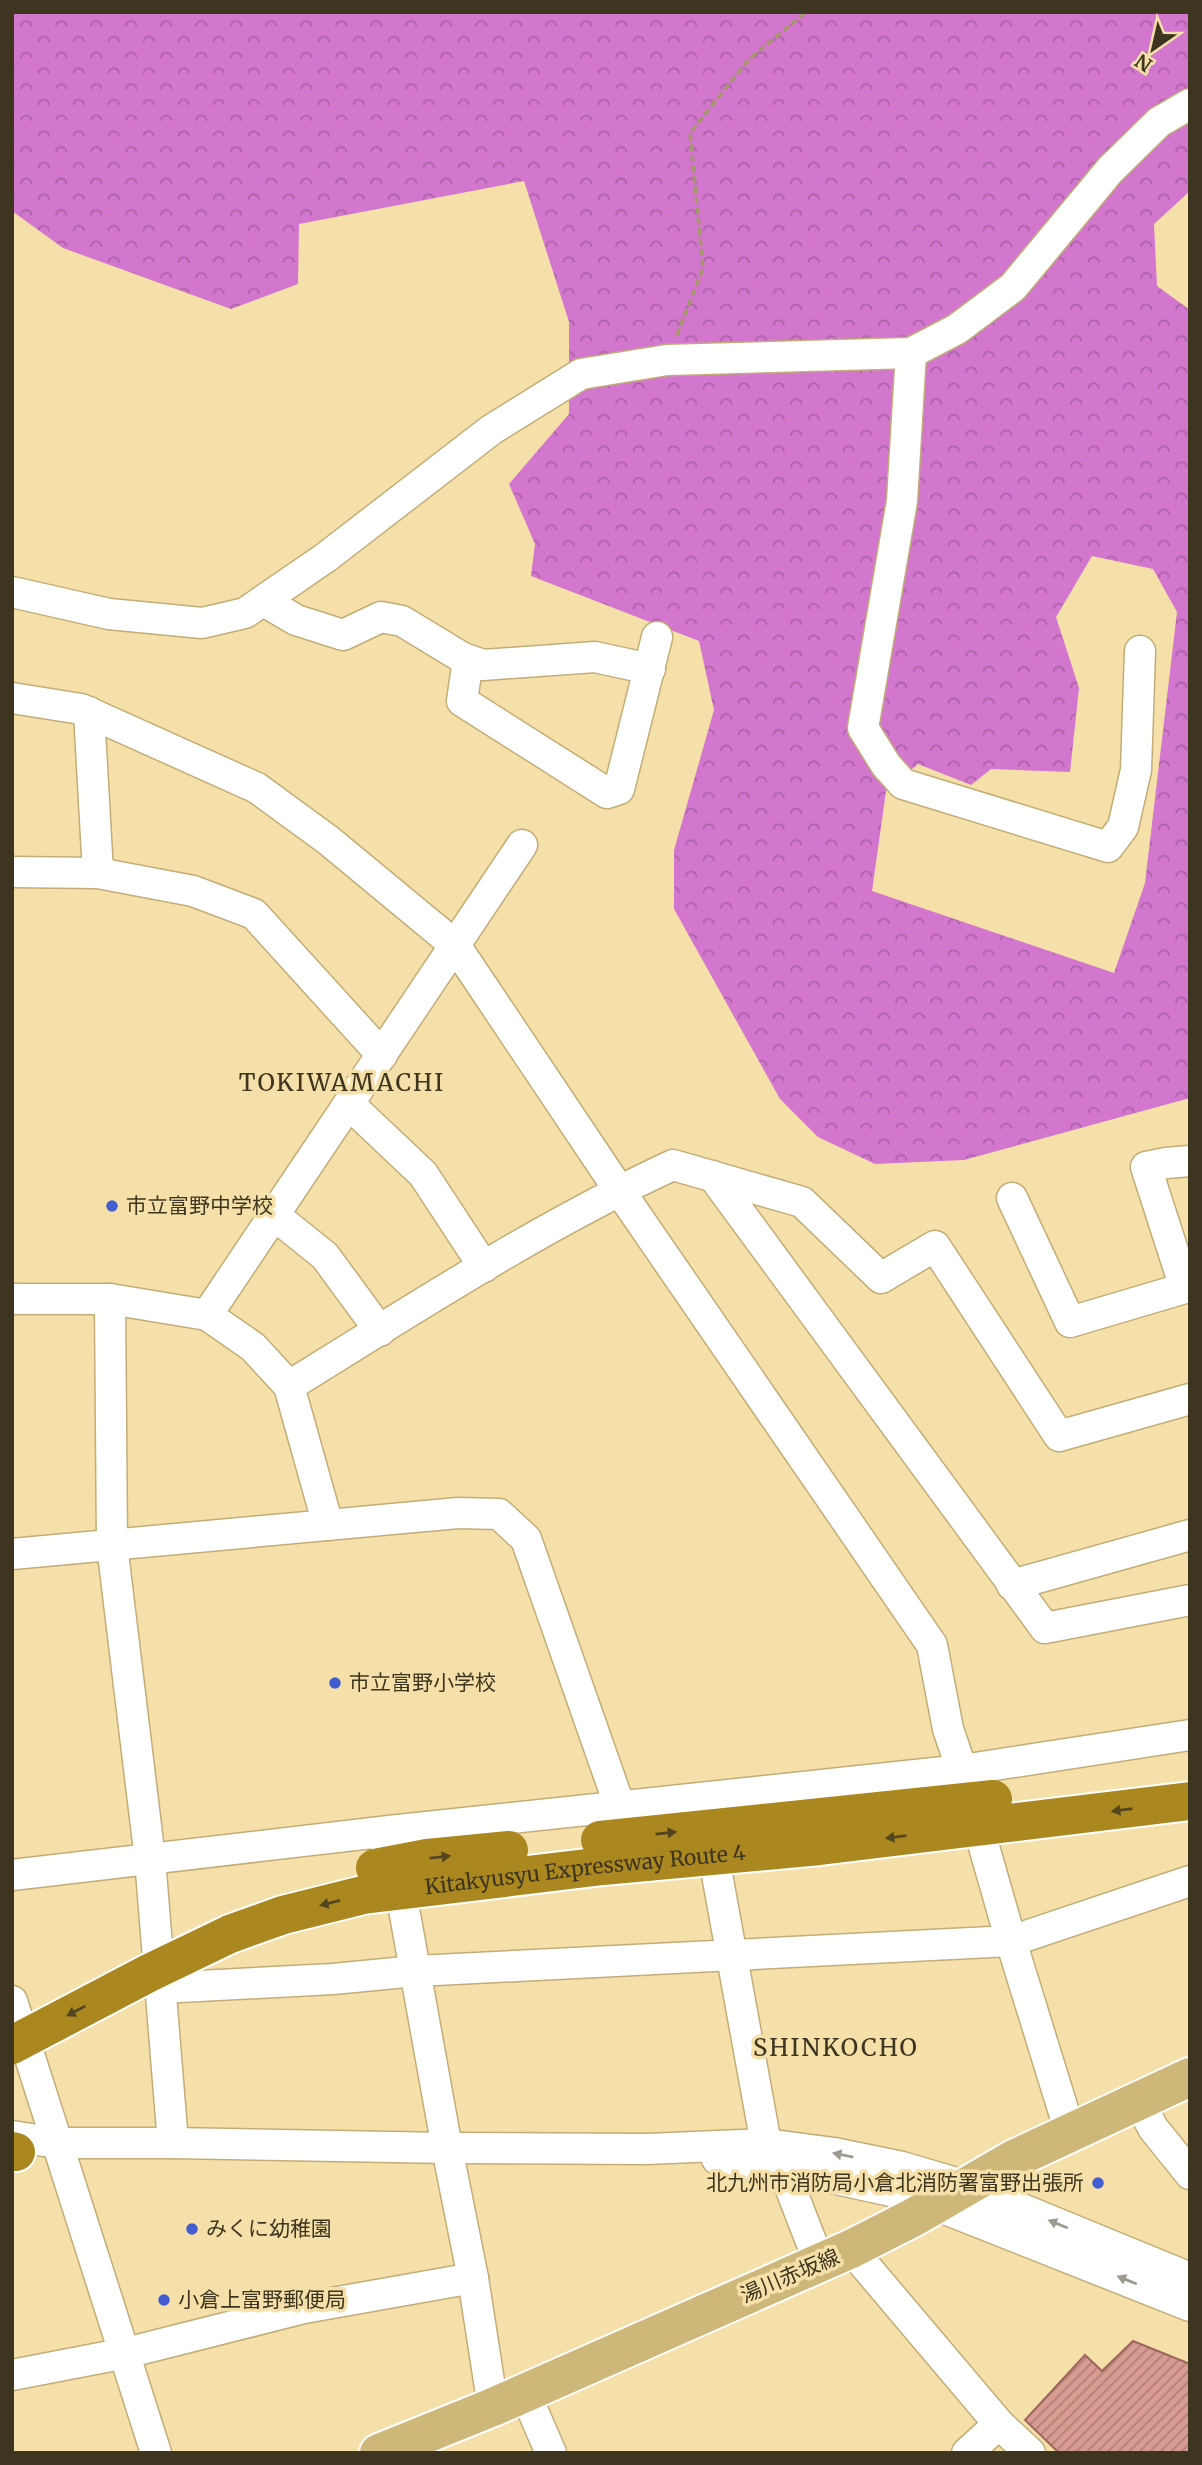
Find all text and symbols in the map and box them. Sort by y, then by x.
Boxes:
north arrow [1118,14,1188,84]
text: N [1131,49,1156,77]
district label: TOKIWAMACHI [239,1067,445,1098]
place label: 市立富野中学校 [126,1192,273,1219]
marker: 市立富野中学校 [104,1198,120,1214]
place label: 市立富野小学校 [349,1669,496,1696]
marker: 市立富野小学校 [327,1675,343,1691]
one-way arrow [1111,1804,1133,1815]
one-way arrow [655,1828,677,1839]
one-way arrow [885,1832,907,1843]
street label: Kitakyusyu Expressway Route 4 [423,1839,747,1900]
one-way arrow [429,1851,451,1862]
one-way arrow [319,1898,341,1909]
one-way arrow [67,2005,86,2017]
district label: SHINKOCHO [753,2032,919,2063]
one-way arrow [832,2149,854,2160]
place label: 北九州市消防局小倉北消防署富野出張所 [706,2169,1084,2196]
marker: 北九州市消防局小倉北消防署富野出張所 [1090,2175,1106,2191]
place label: みくに幼稚園 [206,2215,332,2242]
one-way arrow [1048,2219,1069,2230]
marker: みくに幼稚園 [184,2221,200,2237]
street label: 湯川赤坂線 [736,2243,843,2308]
one-way arrow [1116,2275,1137,2286]
place label: 小倉上富野郵便局 [178,2286,346,2313]
marker: 小倉上富野郵便局 [156,2292,172,2308]

